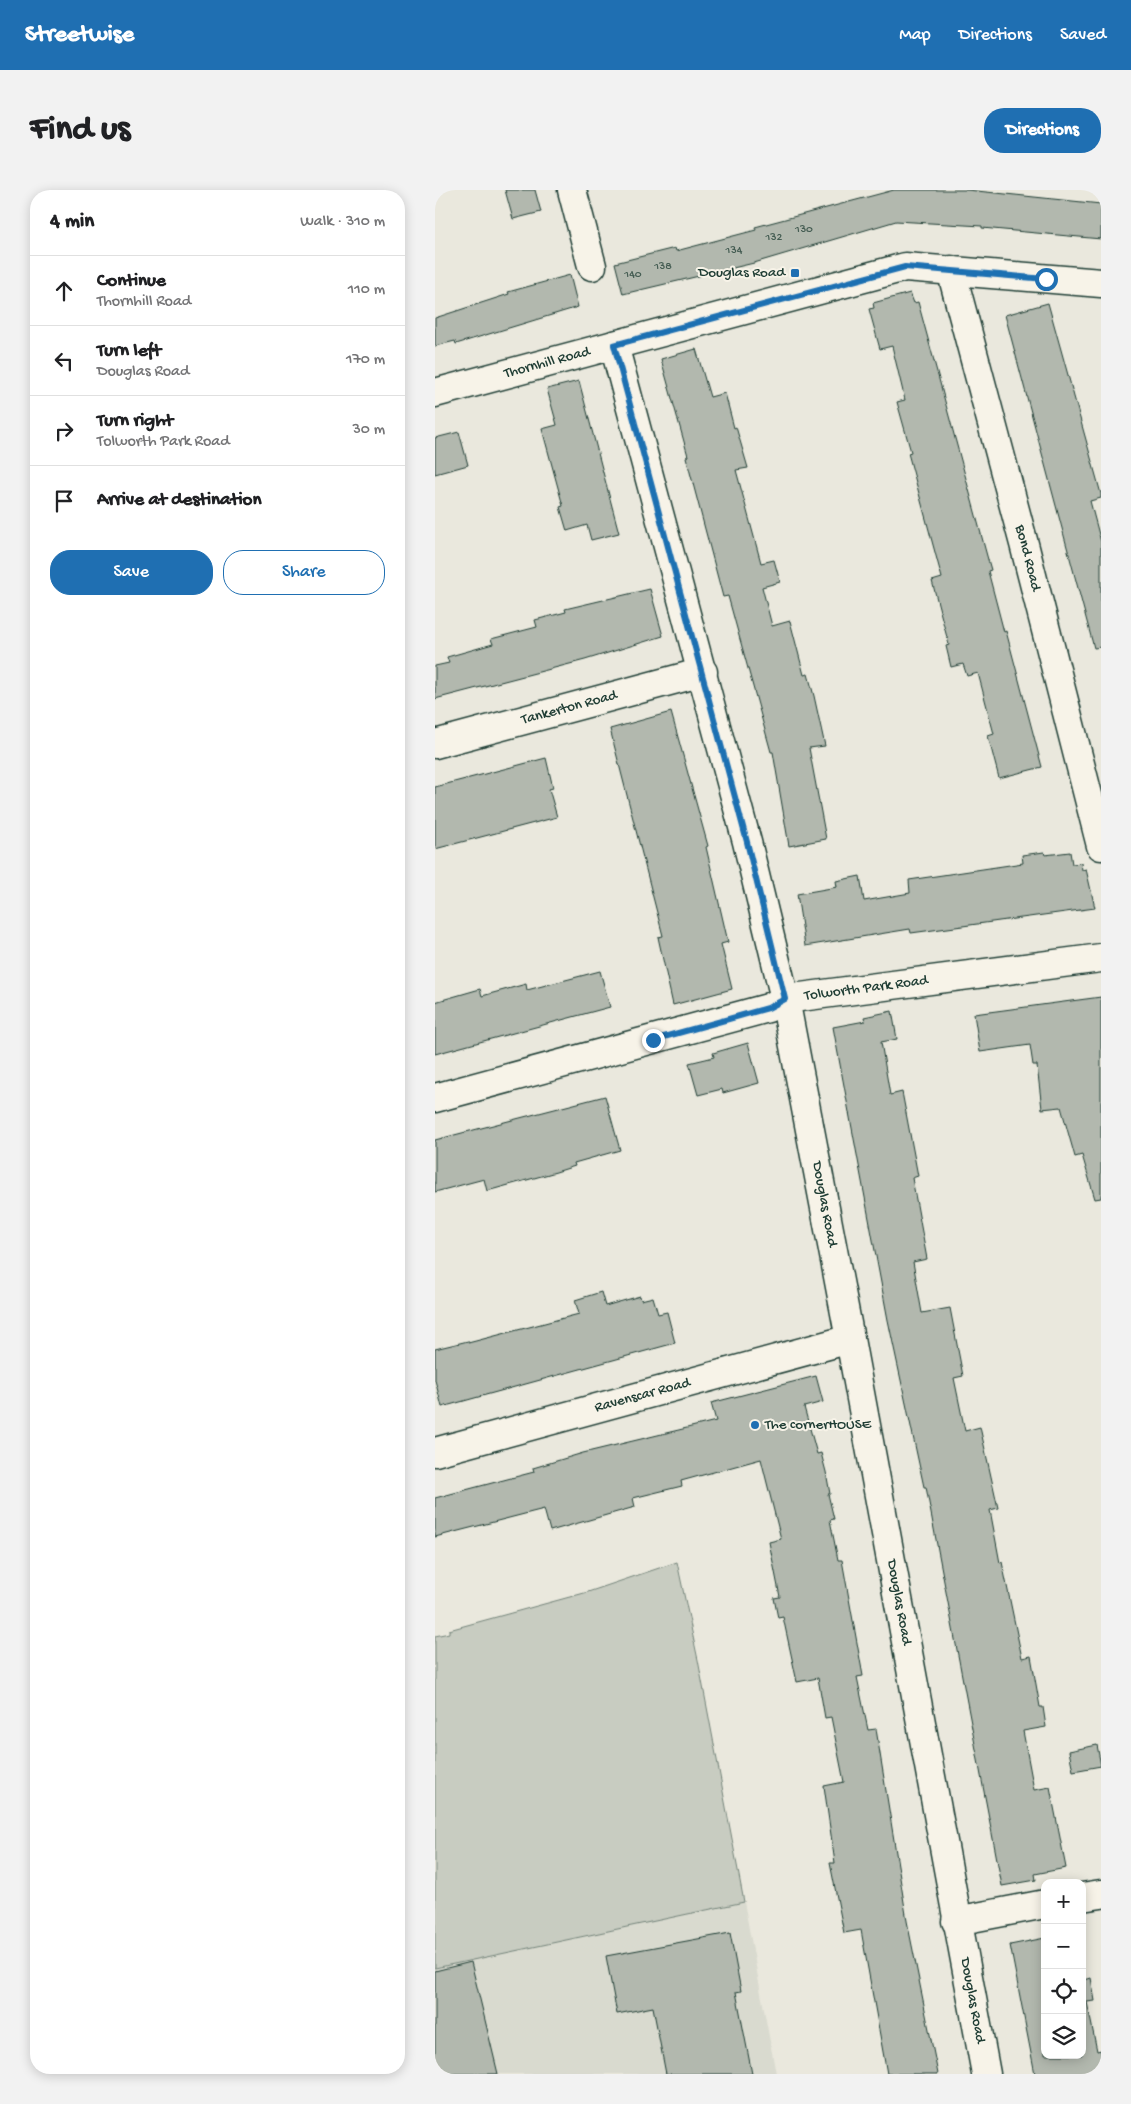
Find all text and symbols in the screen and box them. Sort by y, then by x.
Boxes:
text: Streetwise [25,21,134,50]
text: Map [899,25,931,46]
text: Directions [959,25,1032,46]
text: Saved [1060,25,1106,46]
button: Directions [984,108,1101,153]
text: Find us [30,110,130,151]
text: 4 min [50,210,94,235]
text: Walk · 310 m [300,213,385,232]
house number: 130 [794,223,813,237]
house number: 132 [765,231,783,245]
house number: 134 [725,244,743,258]
house number: 138 [653,260,672,274]
place label: Douglas Road [697,264,786,282]
marker: Douglas Road [789,267,801,279]
house number: 140 [623,268,642,282]
route start [1035,268,1058,291]
text: Continue [97,270,166,293]
icon: ahead [50,277,78,305]
text: 110 m [348,281,385,300]
text: Thornhill Road [97,293,191,312]
text: Turn left [97,340,161,363]
street label: Thornhill Road [501,343,593,383]
icon: left [50,347,78,375]
text: 170 m [346,351,385,370]
text: Douglas Road [97,363,189,382]
text: Turn right [97,410,173,433]
icon: right [50,417,78,445]
text: 30 m [352,421,385,440]
text: Tolworth Park Road [97,433,230,452]
icon: arrive [50,487,78,515]
text: Arrive at destination [97,489,261,512]
street label: Bond Road [1010,522,1045,594]
button: Save [50,550,213,595]
button: Share [223,550,385,595]
street label: Tankerton Road [518,686,620,730]
street label: Tolworth Park Road [802,971,930,1006]
route end [642,1029,665,1052]
street label: Douglas Road [807,1159,841,1250]
street label: Ravenscar Road [593,1374,693,1417]
place label: The cornerHOUSE [764,1416,872,1434]
marker: The cornerHOUSE [749,1419,761,1431]
street label: Douglas Road [882,1557,916,1648]
map controls [1041,1879,1086,2059]
button: + [1041,1879,1086,1924]
button: − [1041,1924,1086,1969]
street label: Douglas Road [955,1955,989,2046]
button: locate [1041,1969,1086,2014]
button: layers [1041,2014,1086,2059]

